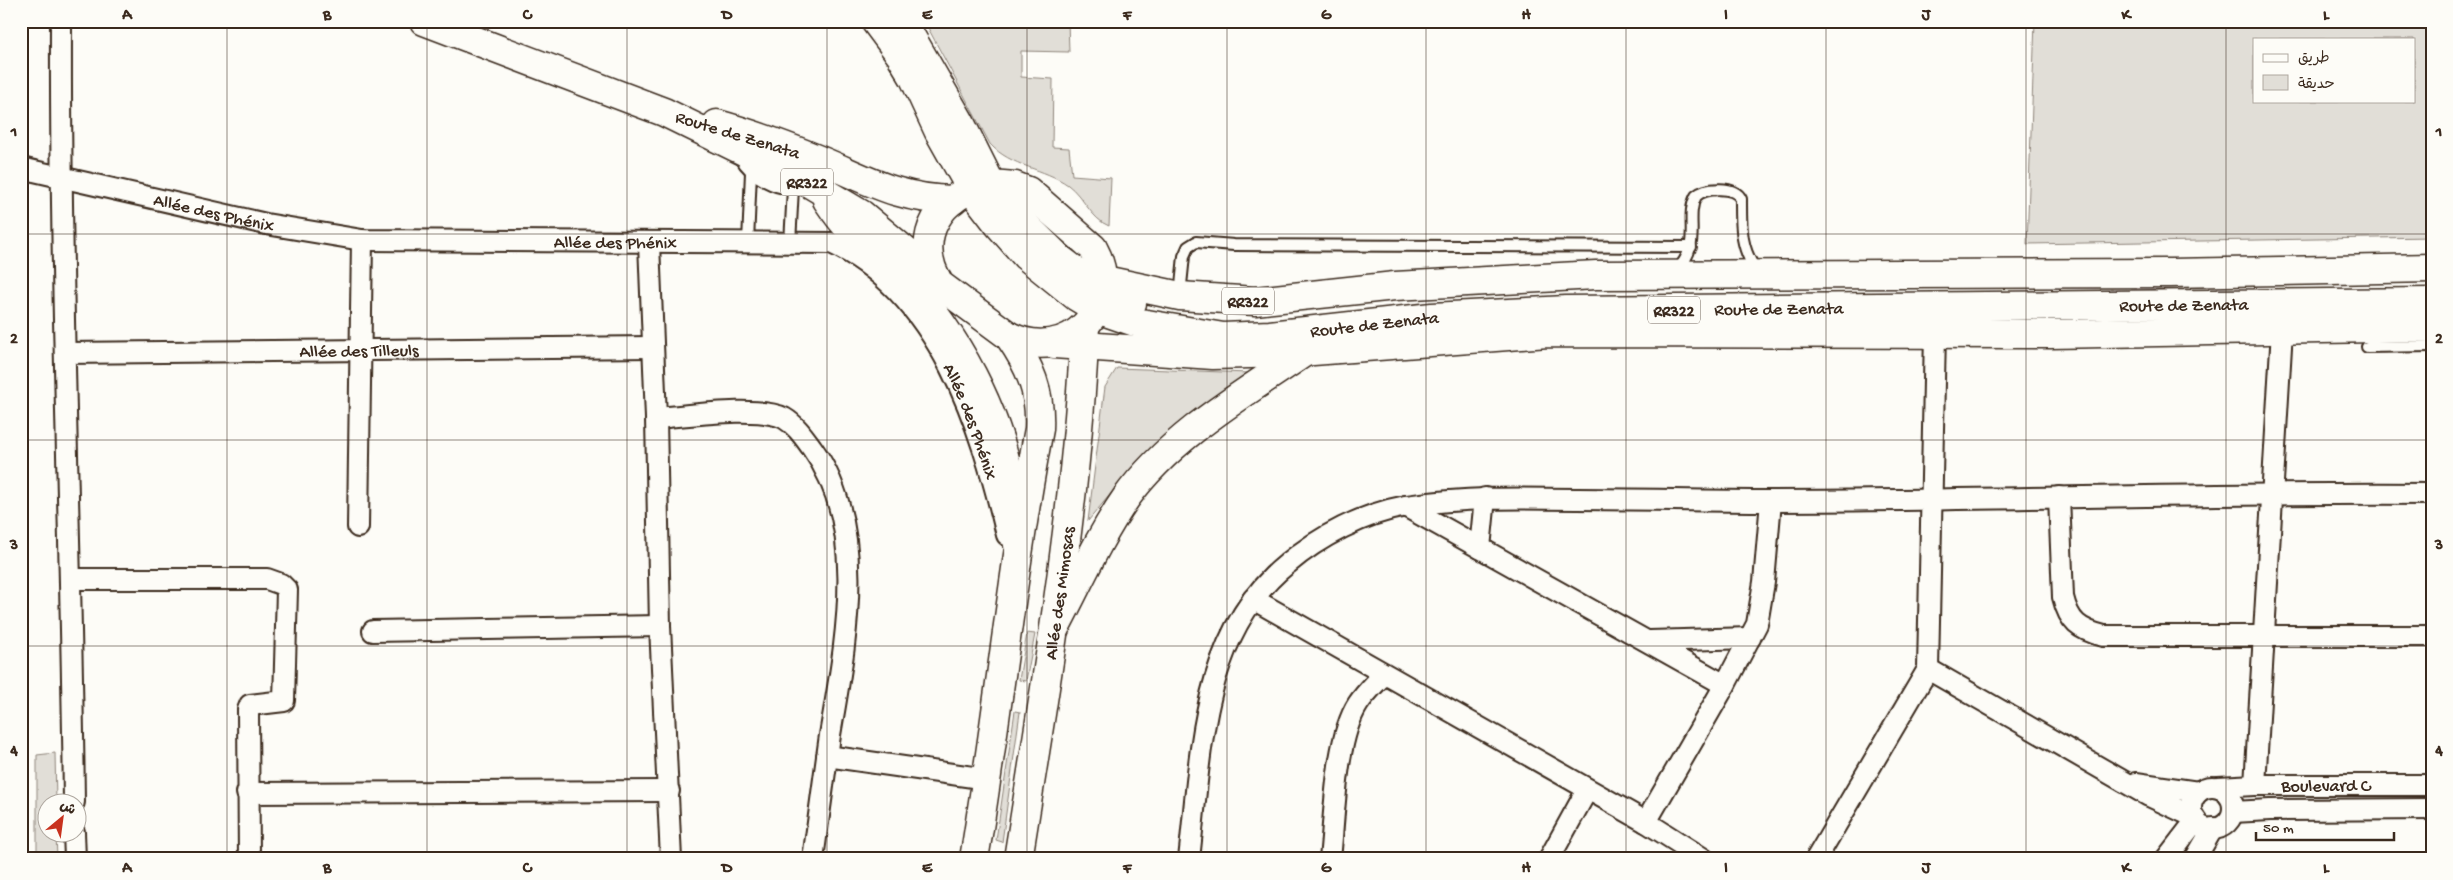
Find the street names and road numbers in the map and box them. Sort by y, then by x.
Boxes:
street label: Route de Zenata [672,107,803,166]
road number: RR322 [781,168,833,196]
street label: Allée des Phénix [151,191,276,238]
street label: Allée des Phénix [554,233,677,255]
road number: RR322 [1222,288,1274,314]
road number: RR322 [1648,296,1700,324]
street label: Route de Zenata [2119,296,2249,318]
street label: Route de Zenata [1714,299,1845,322]
street label: Route de Zenata [1309,309,1440,343]
street label: Allée des Tilleuls [299,341,420,364]
street label: Allée des Phénix [937,360,1000,483]
street label: Allée des Mimosas [1042,524,1081,661]
street label: Boulevard C [2280,777,2372,798]

